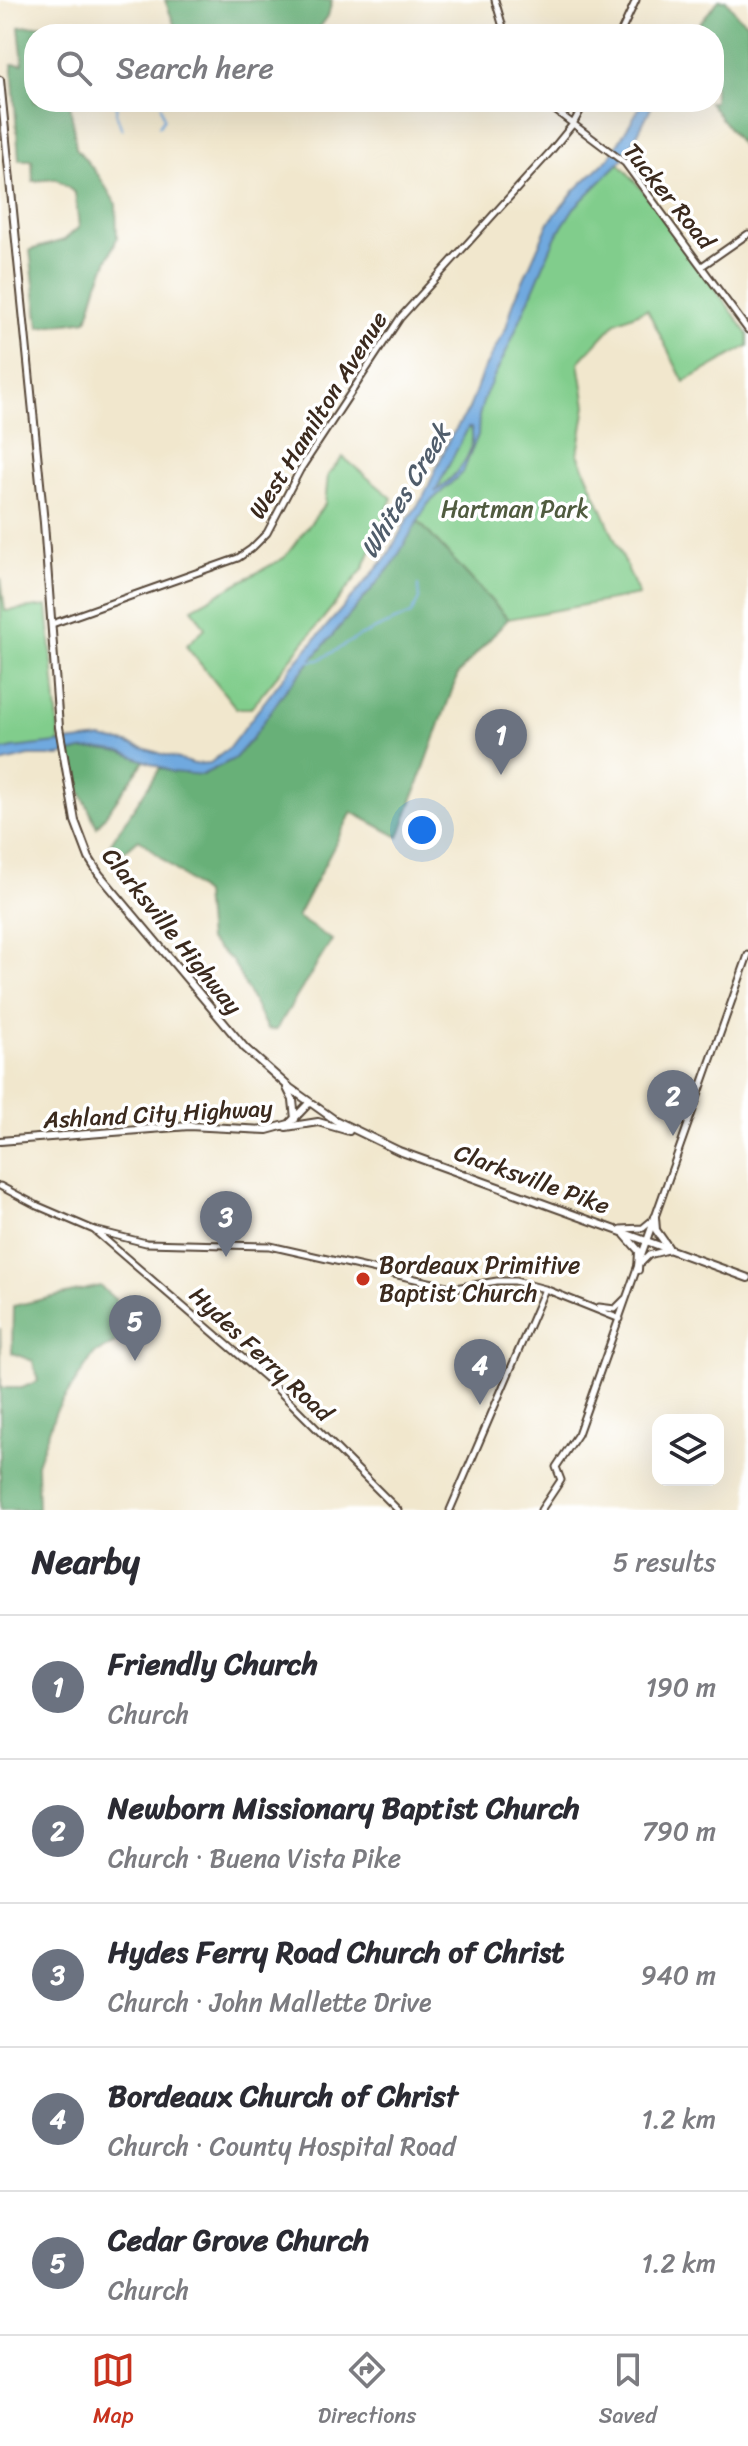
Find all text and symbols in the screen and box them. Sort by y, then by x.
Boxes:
search box [24,24,724,112]
text: Search here [116,41,274,95]
icon: search [52,46,96,90]
street label: Tucker Road [612,133,727,261]
street label: West Hamilton Avenue [237,303,399,527]
water label: Whites Creek [347,412,465,567]
park label: Hartman Park [441,488,589,530]
pin: 1 [475,709,527,775]
your location [402,810,442,850]
street label: Clarksville Highway [91,838,254,1025]
pin: 2 [647,1070,699,1136]
street label: Ashland City Highway [41,1087,274,1141]
street label: Clarksville Pike [448,1131,616,1227]
pin: 3 [200,1191,252,1257]
place label: Bordeaux Primitive Baptist Church [379,1244,580,1314]
marker: Bordeaux Primitive Baptist Church [354,1270,372,1288]
street label: Hydes Ferry Road [179,1276,345,1434]
pin: 5 [109,1295,161,1361]
pin: 4 [454,1339,506,1405]
map controls [652,1414,724,1486]
button: layers [652,1414,724,1486]
text: Nearby [32,1532,140,1592]
text: 5 results [613,1539,716,1585]
text: Friendly Church [108,1637,318,1691]
text: 1 [52,1664,64,1710]
text: 190 m [646,1664,716,1710]
text: Church [108,1691,189,1737]
text: Newborn Missionary Baptist Church [108,1781,579,1835]
text: 2 [50,1808,66,1854]
text: 790 m [642,1808,716,1854]
text: Church · Buena Vista Pike [108,1835,401,1881]
text: Hydes Ferry Road Church of Christ [108,1925,564,1979]
text: 3 [51,1952,65,1998]
text: 940 m [641,1952,716,1998]
text: Church · John Mallette Drive [108,1979,432,2025]
text: Bordeaux Church of Christ [108,2069,458,2123]
text: 4 [50,2096,66,2142]
text: 1.2 km [641,2096,716,2142]
text: Church · County Hospital Road [108,2123,456,2169]
text: Cedar Grove Church [108,2213,369,2267]
text: 5 [50,2240,66,2286]
text: 1.2 km [641,2240,716,2286]
text: Church [108,2267,189,2313]
tab: Map [91,2348,135,2435]
tab: Directions [318,2348,416,2435]
tab: Saved [599,2348,657,2435]

